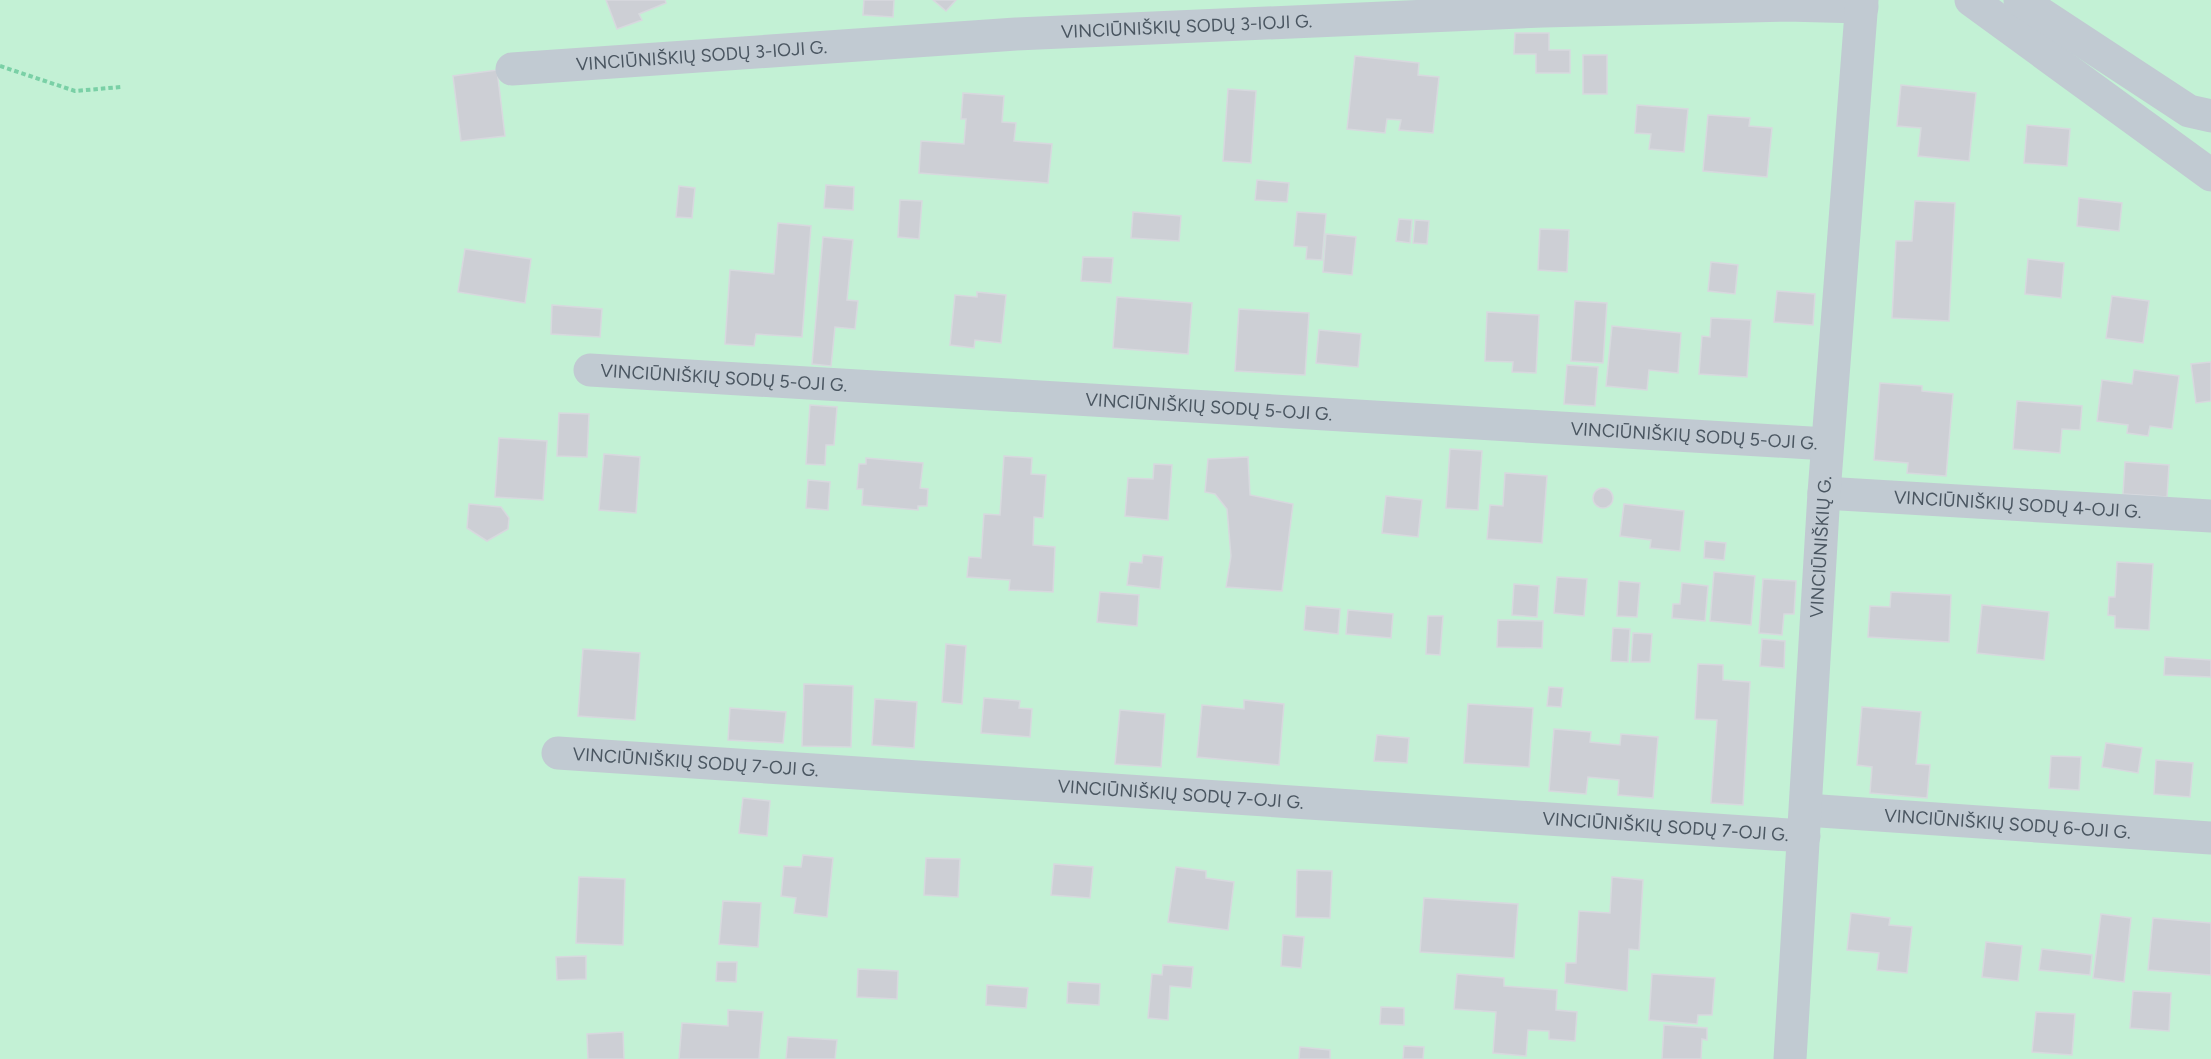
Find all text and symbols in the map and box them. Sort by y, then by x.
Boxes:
street label: VINCIŪNIŠKIŲ SODŲ 3-IOJI G. [1060,10,1313,43]
street label: VINCIŪNIŠKIŲ SODŲ 3-IOJI G. [575,36,828,76]
street label: VINCIŪNIŠKIŲ SODŲ 5-OJI G. [600,360,848,396]
street label: VINCIŪNIŠKIŲ SODŲ 5-OJI G. [1085,389,1333,425]
street label: VINCIŪNIŠKIŲ SODŲ 5-OJI G. [1570,418,1818,454]
street label: VINCIŪNIŠKIŲ G. [1806,475,1836,619]
street label: VINCIŪNIŠKIŲ SODŲ 4-OJI G. [1893,486,2142,523]
street label: VINCIŪNIŠKIŲ SODŲ 7-OJI G. [572,743,820,781]
street label: VINCIŪNIŠKIŲ SODŲ 7-OJI G. [1057,775,1304,814]
street label: VINCIŪNIŠKIŲ SODŲ 6-OJI G. [1883,804,2132,843]
street label: VINCIŪNIŠKIŲ SODŲ 7-OJI G. [1542,808,1789,846]

